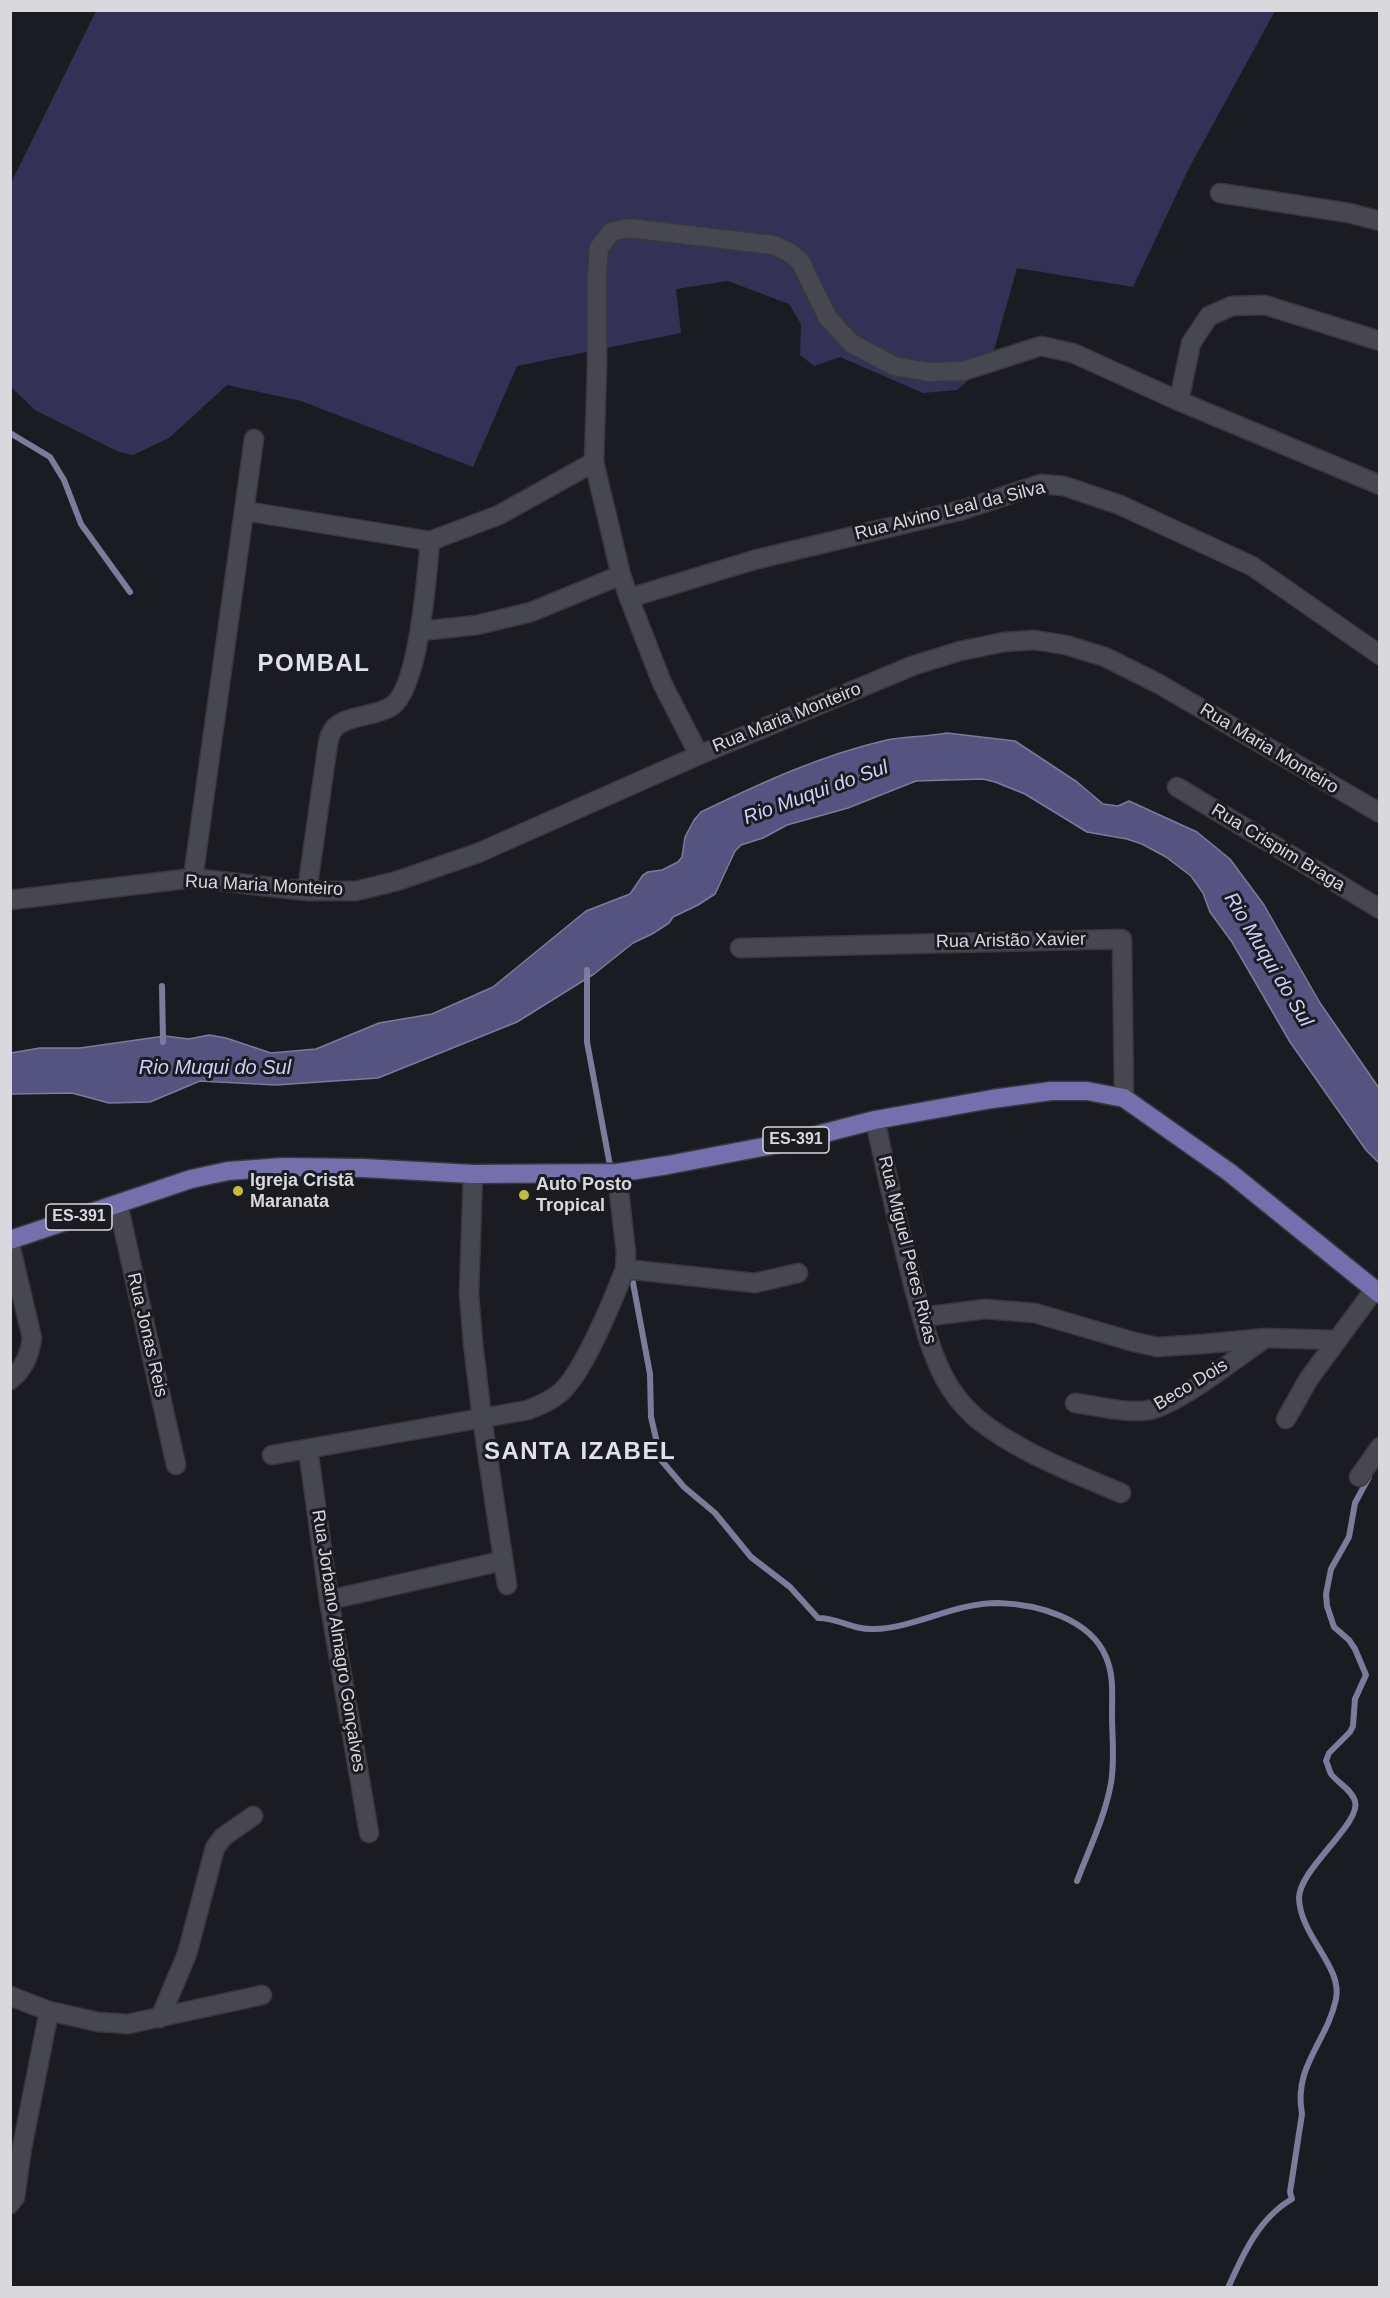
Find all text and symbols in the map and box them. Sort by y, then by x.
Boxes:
street label: Rua Alvino Leal da Silva [853,477,1047,545]
district label: POMBAL [258,650,370,678]
street label: Rua Maria Monteiro [710,678,864,758]
street label: Rua Maria Monteiro [1196,699,1342,799]
water label: Rio Muqui do Sul [740,756,892,830]
street label: Rua Crispim Braga [1207,800,1349,896]
street label: Rua Maria Monteiro [185,871,343,901]
water label: Rio Muqui do Sul [1218,889,1318,1031]
street label: Rua Aristão Xavier [936,929,1086,953]
water label: Rio Muqui do Sul [139,1056,291,1080]
road number: ES-391 [763,1127,829,1153]
street label: Rua Miguel Peres Rivas [873,1154,941,1346]
place label: Igreja Cristã Maranata [250,1170,354,1212]
place label: Auto Posto Tropical [536,1174,632,1216]
marker: Igreja Cristã Maranata [231,1184,245,1198]
marker: Auto Posto Tropical [517,1188,531,1202]
road number: ES-391 [46,1204,112,1230]
street label: Rua Jonas Reis [122,1271,172,1399]
street label: Beco Dois [1150,1355,1232,1415]
district label: SANTA IZABEL [484,1438,676,1466]
street label: Rua Jorbano Almagro Gonçalves [307,1508,369,1774]

